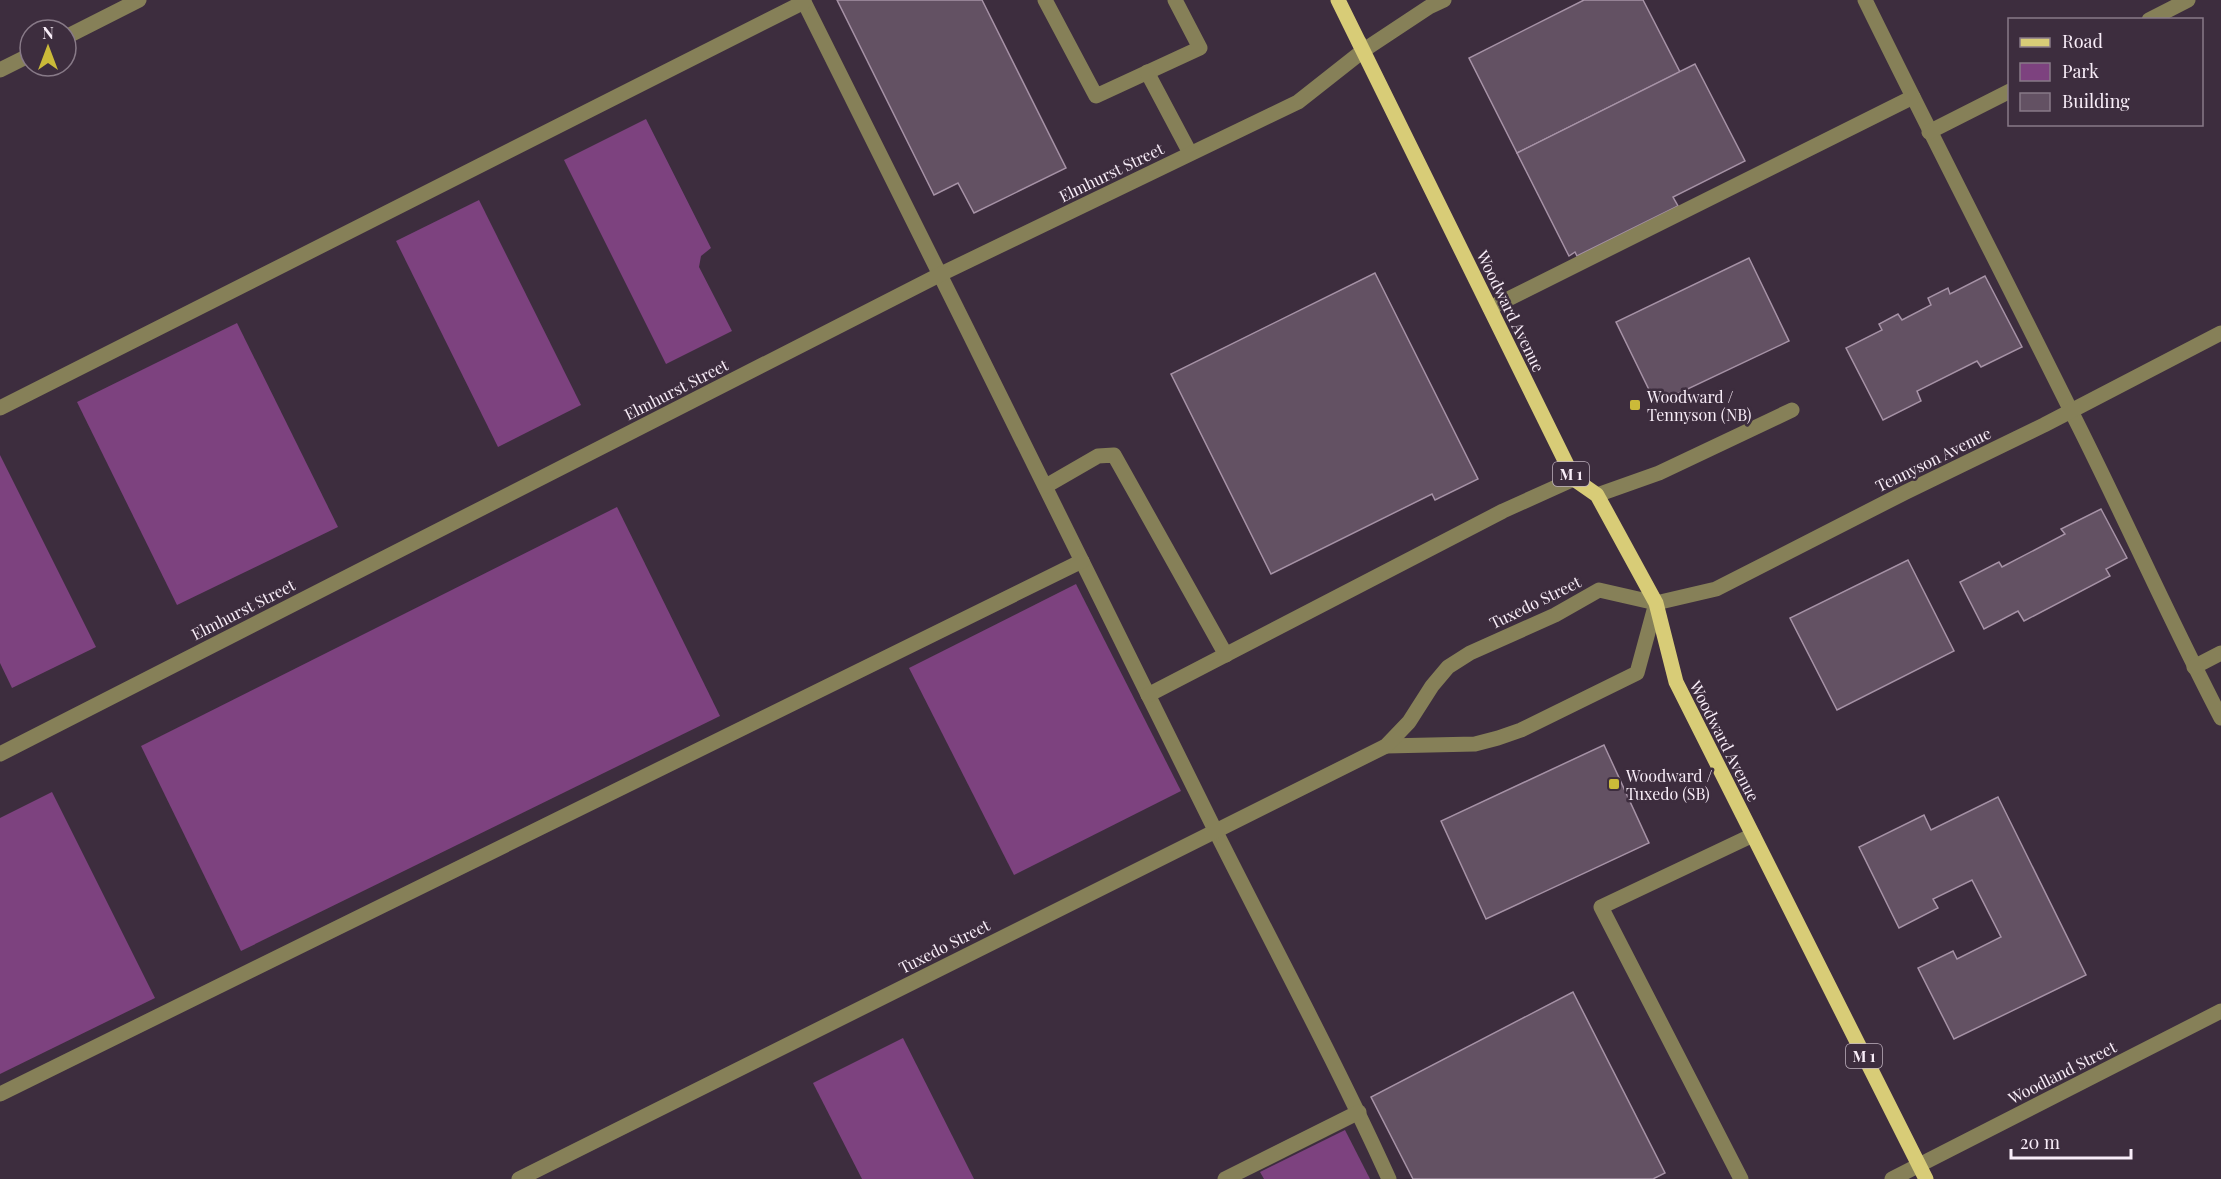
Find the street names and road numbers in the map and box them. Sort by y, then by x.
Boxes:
street label: Elmhurst Street [1055,137,1167,206]
street label: Woodward Avenue [1472,246,1550,375]
street label: Elmhurst Street [621,354,732,424]
street label: Tennyson Avenue [1872,422,1994,496]
road number: M 1 [1553,462,1589,486]
street label: Tuxedo Street [1486,571,1585,633]
street label: Elmhurst Street [188,574,299,644]
street label: Woodward Avenue [1685,676,1764,805]
street label: Tuxedo Street [895,914,993,978]
street label: Woodland Street [2004,1036,2120,1109]
road number: M 1 [1846,1044,1882,1068]

